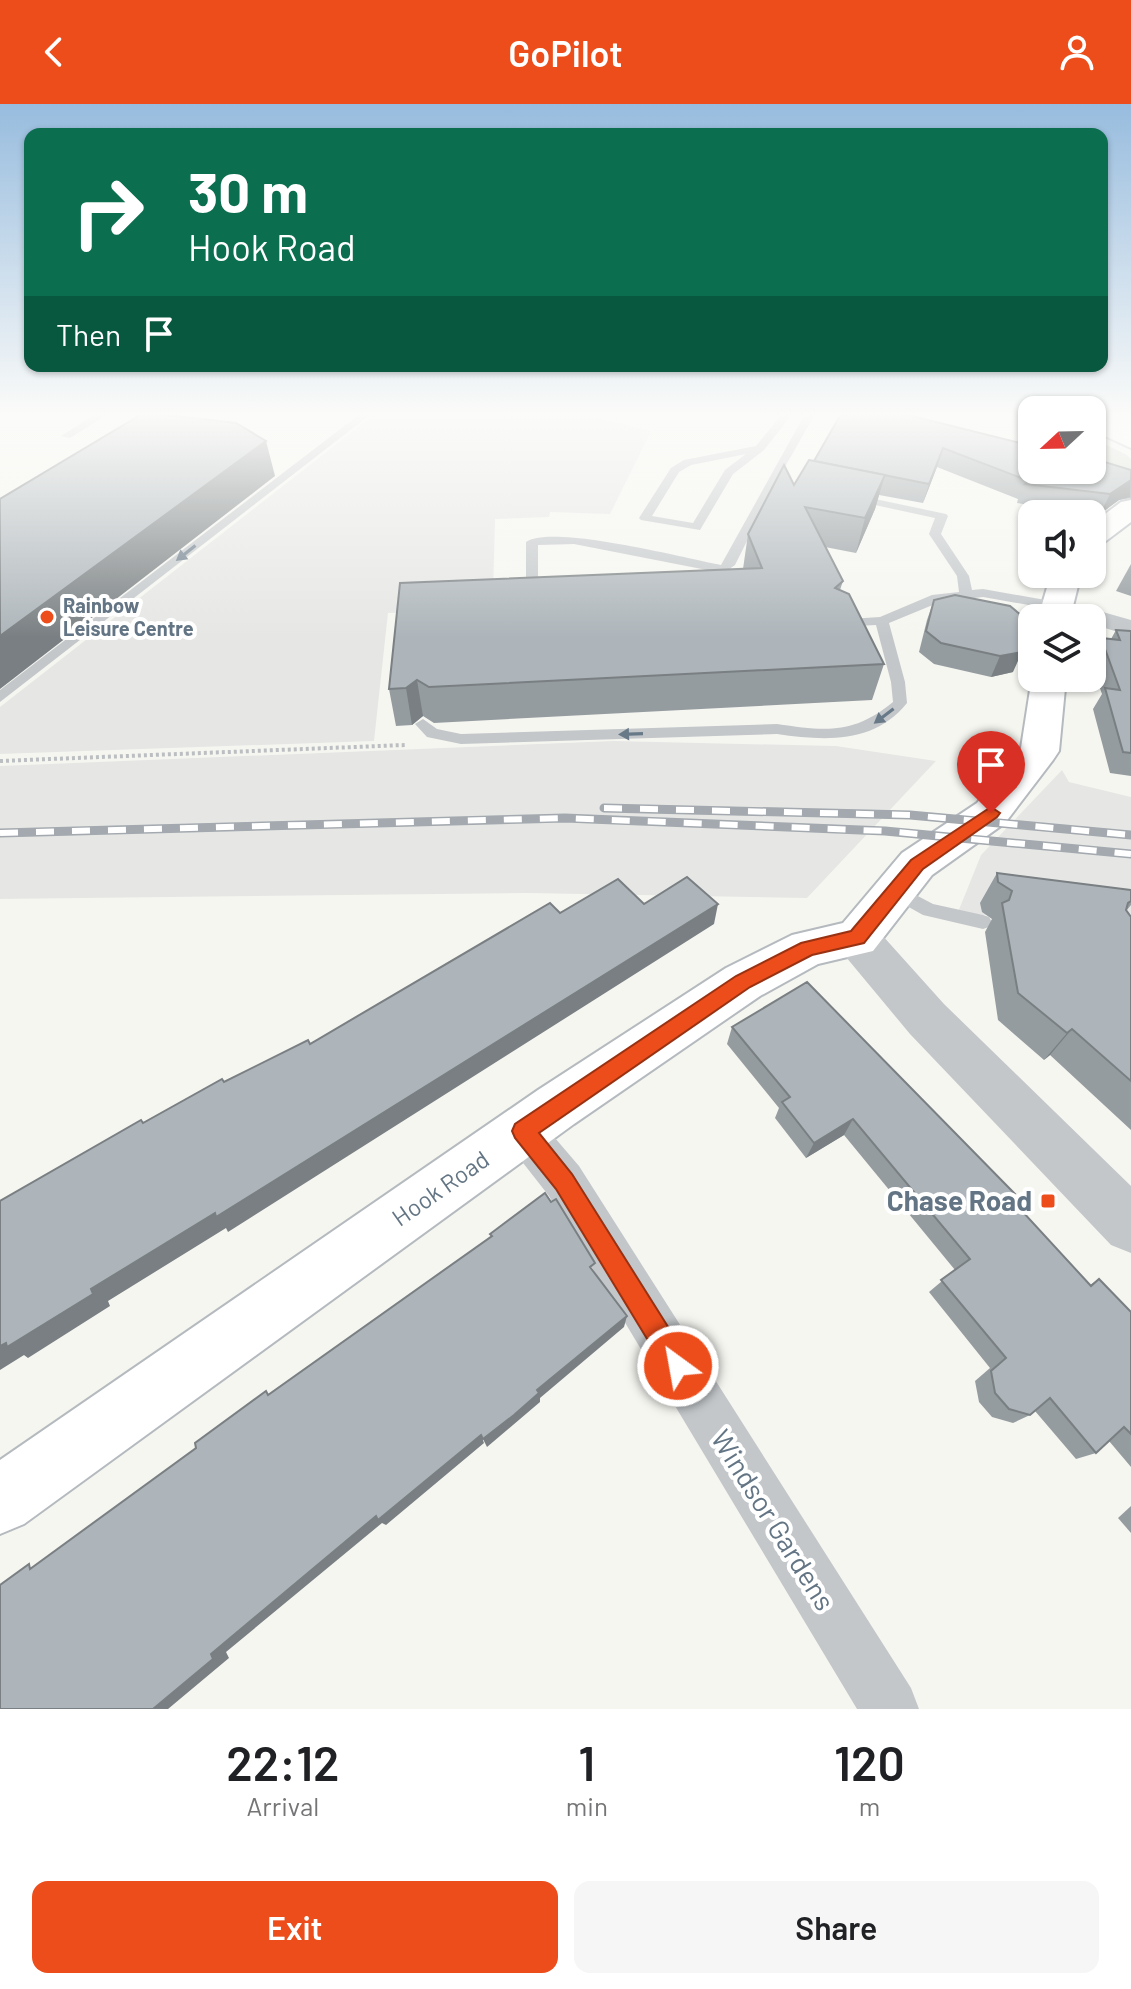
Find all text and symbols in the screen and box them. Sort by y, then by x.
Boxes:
icon: back [32,30,76,74]
icon: person [1055,30,1099,74]
text: GoPilot [508,31,623,74]
text: 30 m [188,157,308,224]
icon: right [56,160,160,264]
text: Hook Road [188,225,356,268]
icon: arrive [137,312,181,356]
text: Then [56,316,121,352]
north arrow [1018,396,1106,484]
map controls [1018,396,1106,692]
button: sound [1018,500,1106,588]
one-way arrow [176,544,196,561]
place label: Rainbow Leisure Centre [63,593,194,640]
button: layers [1018,604,1106,692]
marker: Rainbow Leisure Centre [38,608,56,626]
one-way arrow [874,708,895,723]
one-way arrow [617,728,643,740]
pin [957,731,1025,813]
icon: arrive [969,743,1013,787]
street label: Hook Road [386,1144,494,1232]
place label: Chase Road [887,1183,1032,1217]
marker: Chase Road [1039,1192,1057,1210]
position arrow [636,1324,720,1408]
street label: Windsor Gardens [705,1423,843,1616]
text: 22:12 [226,1733,340,1791]
text: 1 [578,1733,595,1791]
text: 120 [834,1733,905,1791]
text: Arrival [247,1790,319,1821]
text: min [566,1790,608,1821]
text: m [859,1790,880,1821]
button: Exit [32,1881,558,1973]
button: Share [574,1881,1099,1973]

